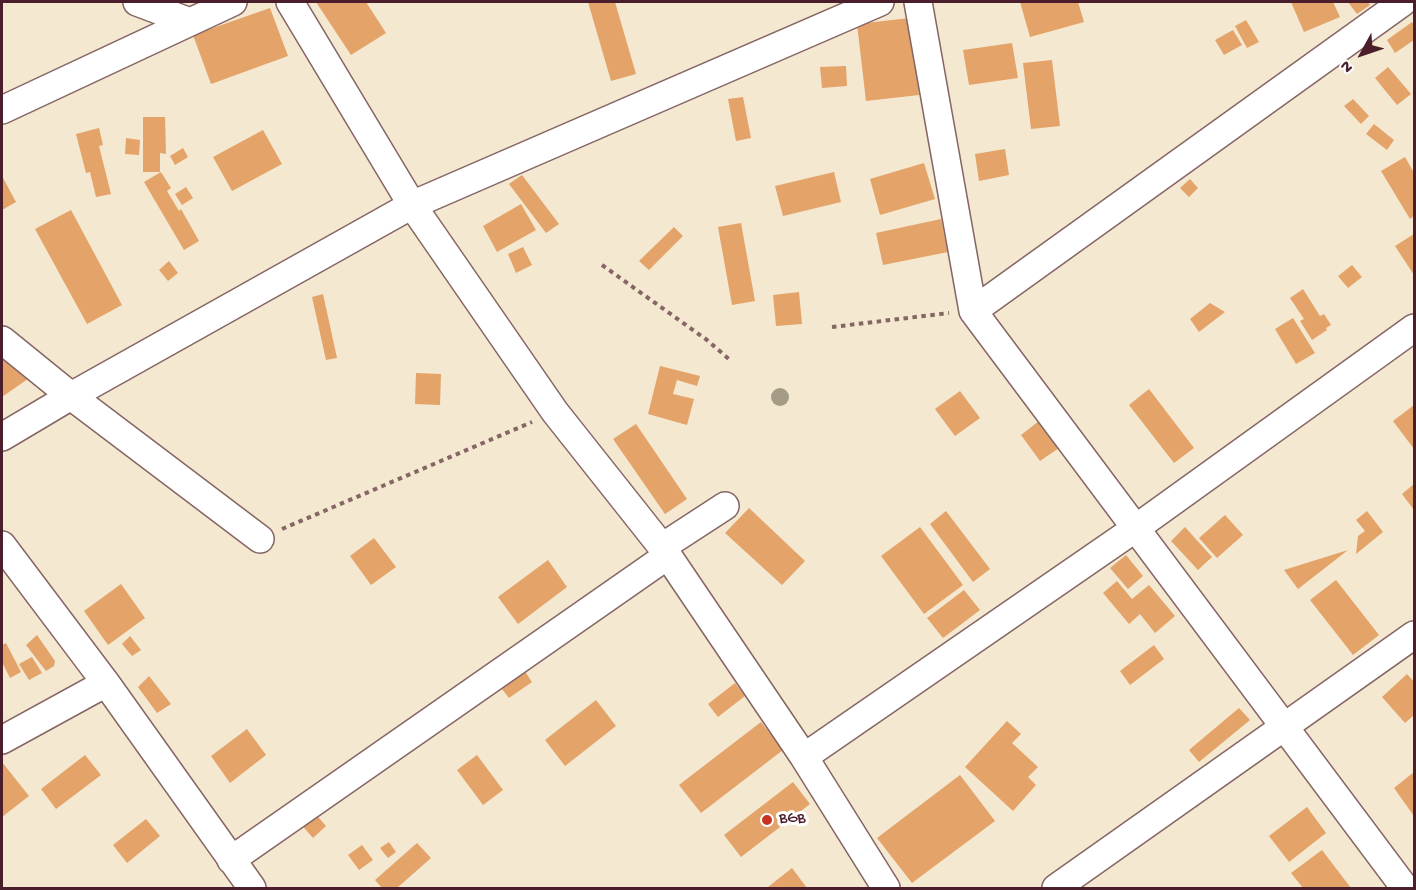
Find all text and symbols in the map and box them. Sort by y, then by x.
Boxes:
north arrow [1332,24,1392,84]
text: N [1337,56,1358,76]
place label: BGB [779,810,805,830]
marker: BGB [760,813,774,827]

